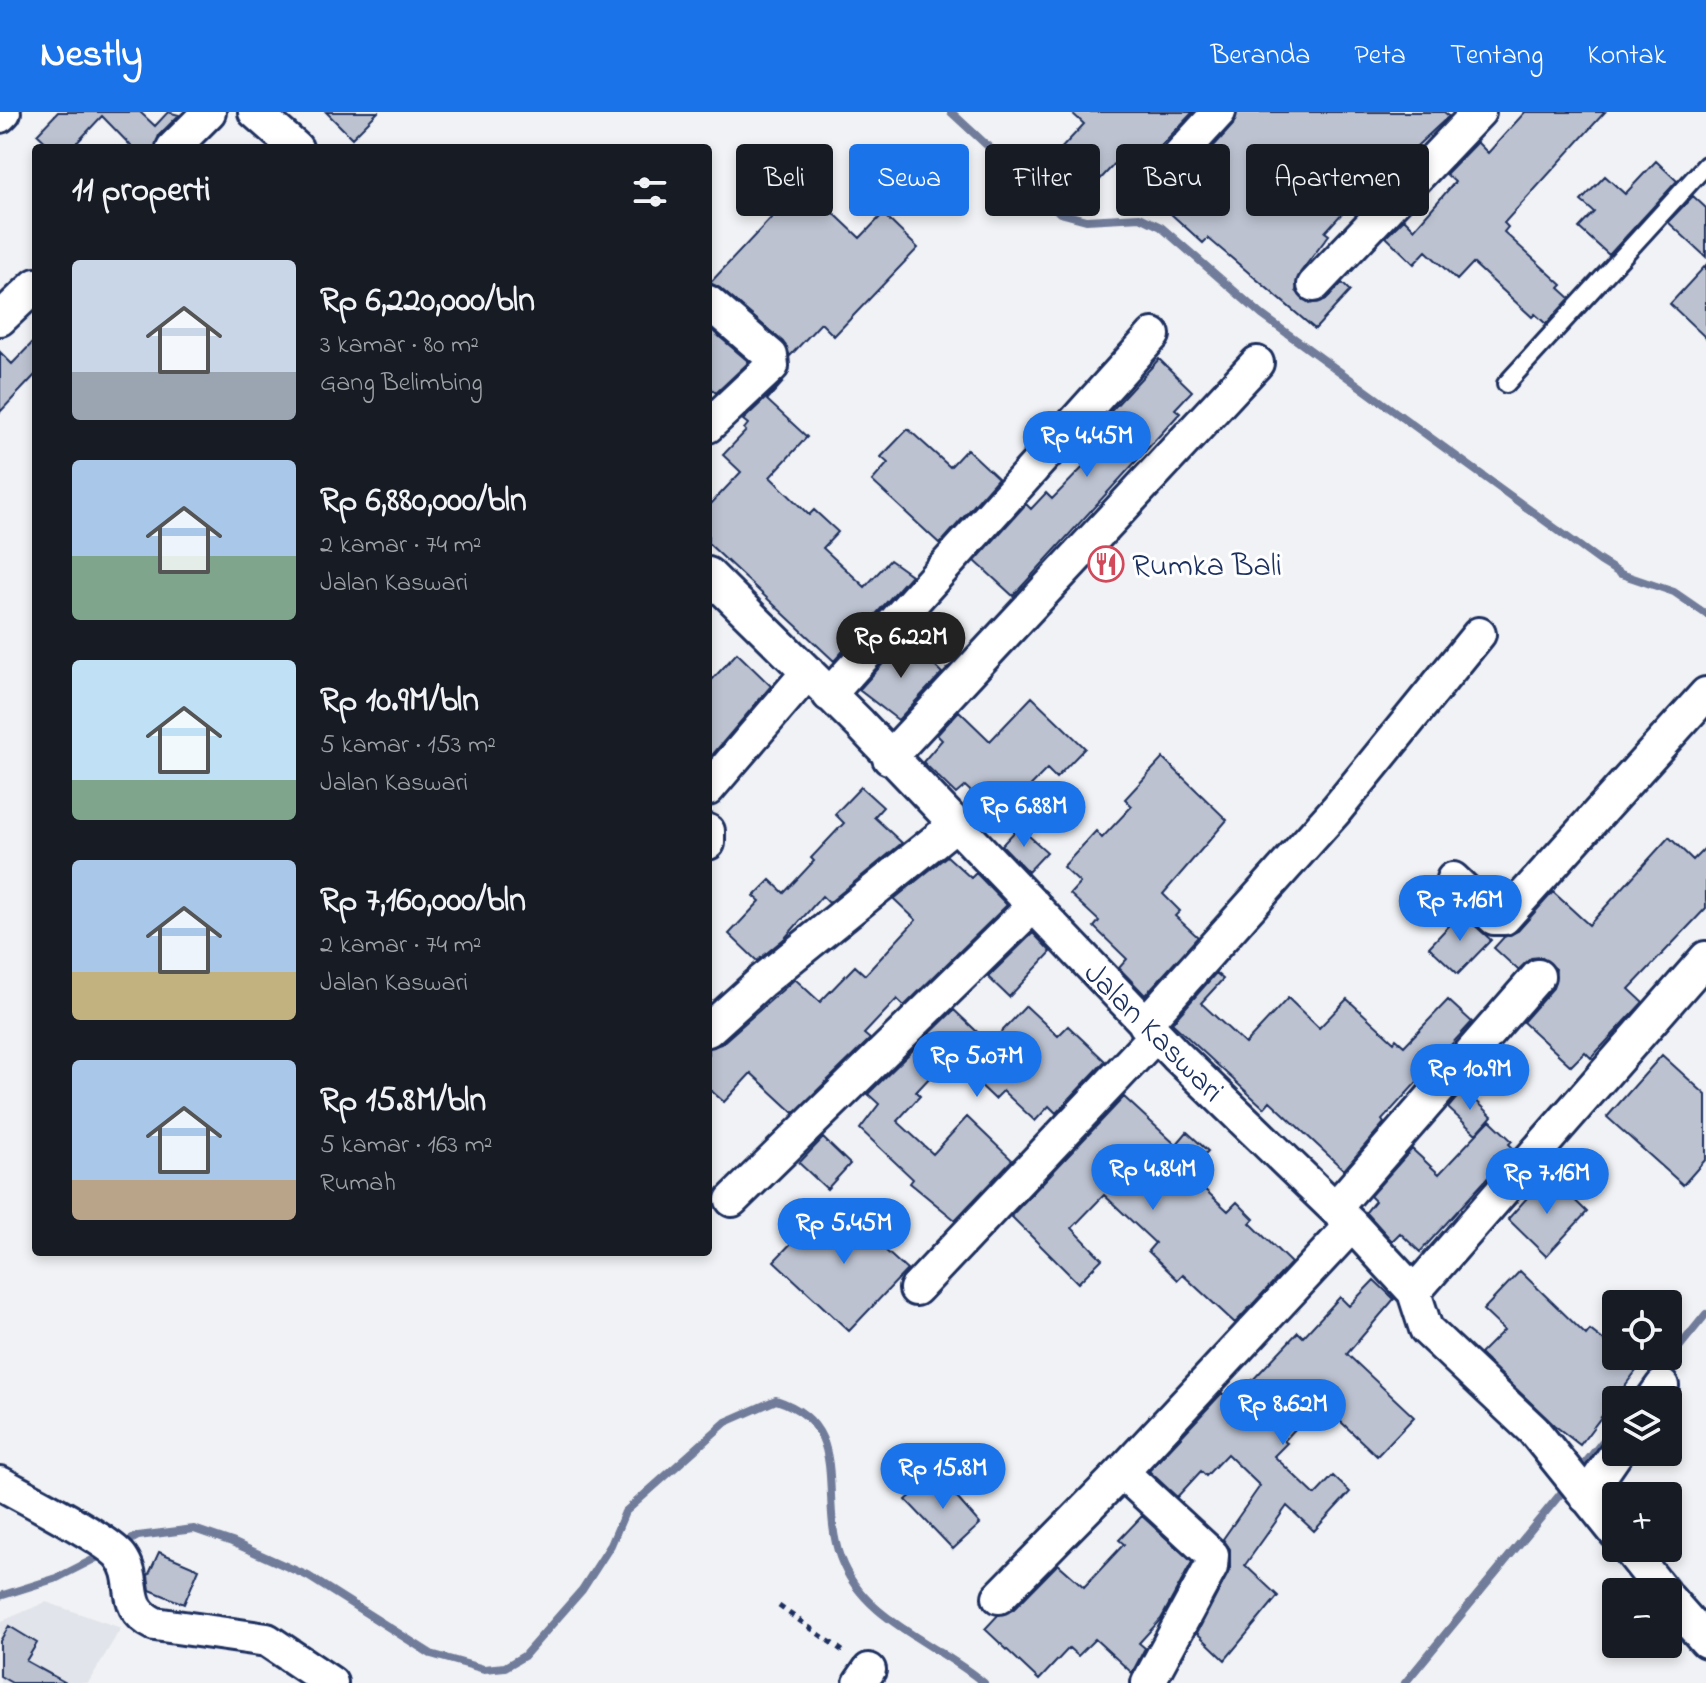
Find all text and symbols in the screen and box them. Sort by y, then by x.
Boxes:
text: Nestly [40,28,142,84]
text: Beranda [1210,36,1310,77]
text: Peta [1354,36,1406,77]
text: Tentang [1450,36,1543,77]
text: Kontak [1587,36,1666,77]
chip: Beli [736,144,833,216]
chip: Sewa [849,144,969,216]
chip: Filter [985,144,1100,216]
chip: Baru [1116,144,1230,216]
chip: Apartemen [1246,144,1429,216]
text: 11 properti [72,167,211,217]
icon: filters [628,170,672,214]
text: Rp 6,220,000/bln [320,277,535,327]
icon: home [136,292,232,388]
text: 3 kamar · 80 m² [320,327,479,365]
text: Gang Belimbing [320,365,483,403]
pin: Rp 4.45M [1004,411,1170,479]
text: Rp 4.45M [1041,418,1133,456]
text: Rp 6,880,000/bln [320,477,527,527]
icon: home [136,492,232,588]
text: 2 kamar · 74 m² [320,527,482,565]
place label: Rumka Bali [1132,544,1282,591]
restaurant icon: Rumka Bali [1087,545,1125,583]
text: Jalan Kaswari [320,565,468,603]
pin: Rp 6.22M [818,612,984,680]
text: Rp 6.22M [854,619,948,657]
text: Rp 10.9M/bln [320,677,479,727]
icon: home [136,692,232,788]
text: 5 kamar · 153 m² [320,727,496,765]
text: Jalan Kaswari [320,765,468,803]
pin: Rp 6.88M [941,781,1107,849]
text: Rp 6.88M [980,788,1068,826]
pin: Rp 7.16M [1377,875,1543,943]
text: Rp 7,160,000/bln [320,877,526,927]
text: Rp 7.16M [1417,882,1503,920]
icon: home [136,892,232,988]
text: 2 kamar · 74 m² [320,927,482,965]
street label: Jalan Kaswari [1071,952,1234,1115]
text: Jalan Kaswari [320,965,468,1003]
pin: Rp 5.07M [894,1031,1060,1099]
text: Rp 5.07M [931,1038,1023,1076]
pin: Rp 10.9M [1387,1044,1553,1112]
text: Rp 10.9M [1428,1051,1512,1089]
text: Rp 15.8M/bln [320,1077,486,1127]
icon: home [136,1092,232,1188]
text: 5 kamar · 163 m² [320,1127,492,1165]
pin: Rp 4.84M [1070,1144,1236,1212]
pin: Rp 7.16M [1464,1148,1630,1216]
text: Rp 4.84M [1109,1151,1197,1189]
text: Rp 7.16M [1504,1155,1590,1193]
text: Rumah [320,1165,396,1203]
pin: Rp 5.45M [761,1198,927,1266]
text: Rp 5.45M [796,1205,892,1243]
map controls [1602,1290,1682,1658]
button: locate [1602,1290,1682,1370]
pin: Rp 8.62M [1200,1379,1366,1447]
text: Rp 8.62M [1238,1386,1328,1424]
button: layers [1602,1386,1682,1466]
pin: Rp 15.8M [860,1443,1026,1511]
text: Rp 15.8M [899,1450,988,1488]
button: + [1602,1482,1682,1562]
button: − [1602,1578,1682,1658]

